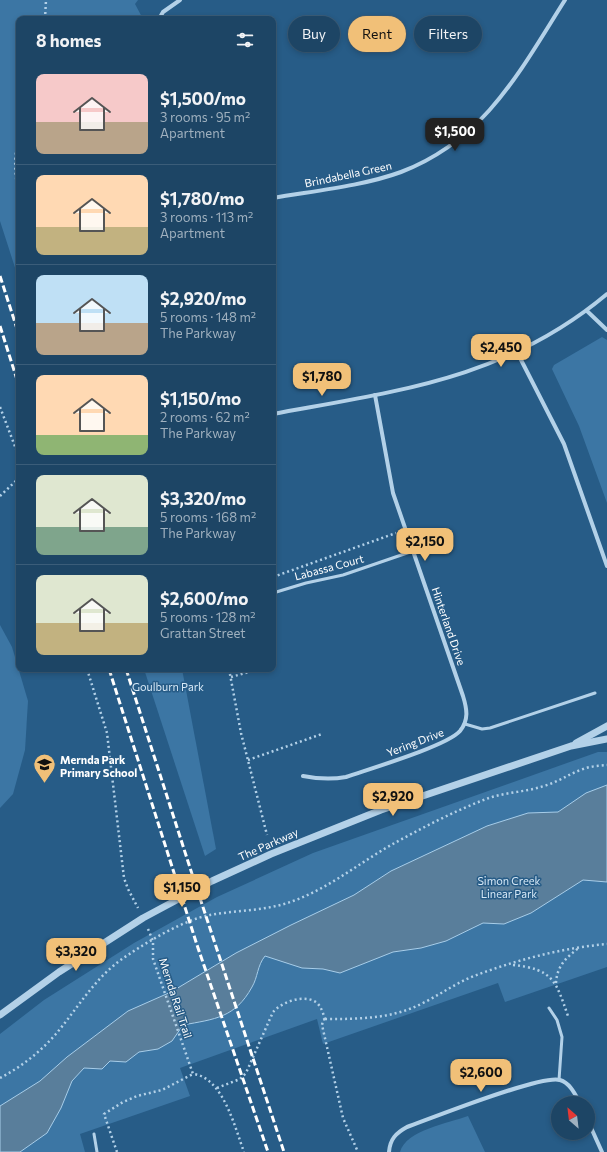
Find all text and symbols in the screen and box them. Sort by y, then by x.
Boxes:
chip: Buy [288,16,340,52]
chip: Rent [348,16,406,52]
chip: Filters [414,16,482,52]
icon: filters [234,29,256,51]
text: 8 homes [36,30,101,51]
text: $1,500/mo [160,88,246,109]
icon: home [68,90,116,138]
text: 3 rooms · 95 m² [160,109,250,125]
pin: $1,500 [422,118,488,152]
text: $1,500 [434,123,476,139]
text: Apartment [160,125,225,141]
street label: Brindabella Green [303,158,393,190]
text: $1,780/mo [160,188,244,209]
icon: home [68,191,116,239]
text: 3 rooms · 113 m² [160,209,253,225]
text: Apartment [160,225,225,241]
text: $2,920/mo [160,288,247,309]
icon: home [68,291,116,339]
text: 5 rooms · 148 m² [160,309,256,325]
text: The Parkway [160,325,236,341]
pin: $2,450 [468,334,534,368]
text: $2,450 [480,339,522,355]
pin: $1,780 [289,363,355,397]
text: $1,780 [302,368,342,384]
text: $1,150/mo [160,388,241,409]
icon: home [68,391,116,439]
text: 2 rooms · 62 m² [160,409,250,425]
text: The Parkway [160,425,236,441]
text: $3,320/mo [160,488,246,509]
icon: home [68,491,116,539]
text: 5 rooms · 168 m² [160,509,256,525]
text: The Parkway [160,525,236,541]
pin: $2,150 [392,528,458,562]
text: $2,150 [405,533,445,549]
street label: Labassa Court [293,551,366,583]
street label: Hinterland Drive [430,585,469,667]
text: $2,600/mo [160,588,248,609]
icon: home [68,591,116,639]
text: 5 rooms · 128 m² [160,609,255,625]
text: Grattan Street [160,625,246,641]
park label: Goulburn Park [132,680,204,693]
street label: Yering Drive [385,725,446,759]
school or university icon: Mernda Park Primary School [31,752,57,785]
place label: Mernda Park Primary School [60,753,137,779]
pin: $2,920 [360,783,426,817]
text: $2,920 [372,788,414,804]
street label: The Parkway [236,825,300,863]
pin: $1,150 [149,874,215,908]
park label: Simon Creek Linear Park [477,874,541,900]
text: $1,150 [163,879,201,895]
pin: $3,320 [43,938,109,972]
text: $3,320 [55,943,97,959]
street label: Mernda Rail Trail [157,956,195,1040]
pin: $2,600 [448,1059,514,1093]
text: $2,600 [459,1064,503,1080]
north arrow [551,1096,595,1140]
map controls [551,1096,595,1140]

